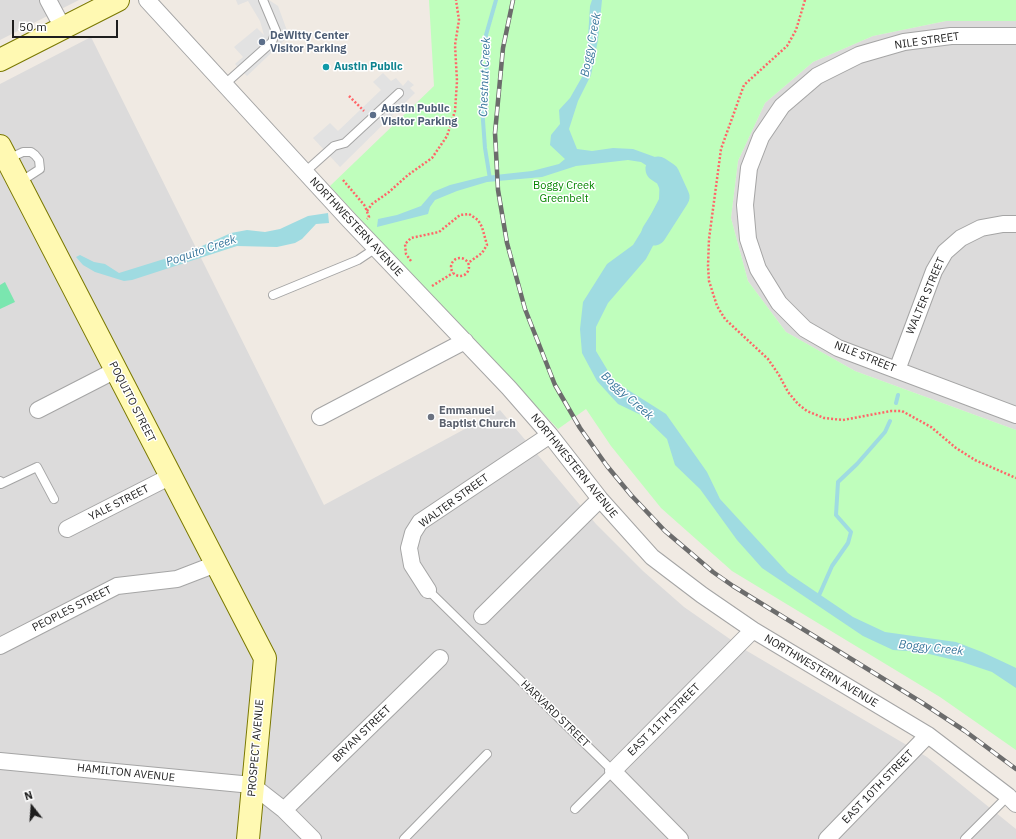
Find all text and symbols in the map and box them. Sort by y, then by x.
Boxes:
scale bar [14,12,120,38]
water label: Boggy Creek [578,12,604,78]
text: 50 m [19,19,47,34]
place label: DeWitty Center Visitor Parking [270,29,349,55]
street label: NILE STREET [894,30,960,52]
marker: DeWitty Center Visitor Parking [257,37,267,47]
water label: Chestnut Creek [476,37,494,117]
place label: Austin Public [334,60,403,74]
marker: Austin Public [321,62,331,72]
place label: Austin Public Visitor Parking [381,102,457,128]
marker: Austin Public Visitor Parking [368,110,378,120]
street label: NORTHWESTERN AVENUE [307,175,405,279]
park label: Boggy Creek Greenbelt [533,179,595,205]
water label: Poquito Creek [164,232,238,270]
street label: WALTER STREET [904,255,948,337]
street label: NILE STREET [832,339,898,375]
street label: POQUITO STREET [106,359,158,445]
water label: Boggy Creek [598,369,656,423]
place label: Emmanuel Baptist Church [439,404,516,430]
street label: NORTHWESTERN AVENUE [528,411,620,521]
marker: Emmanuel Baptist Church [426,412,436,422]
street label: WALTER STREET [417,471,491,531]
street label: YALE STREET [87,482,151,524]
street label: PEOPLES STREET [30,583,114,635]
street label: NORTHWESTERN AVENUE [762,632,880,710]
water label: Boggy Creek [898,637,964,659]
street label: HARVARD STREET [518,678,592,750]
street label: EAST 11TH STREET [625,681,703,759]
street label: PROSPECT AVENUE [245,699,267,797]
street label: BRYAN STREET [330,703,394,765]
street label: EAST 10TH STREET [840,747,916,827]
street label: HAMILTON AVENUE [76,761,176,785]
north arrow [12,787,52,827]
text: N [23,788,34,803]

